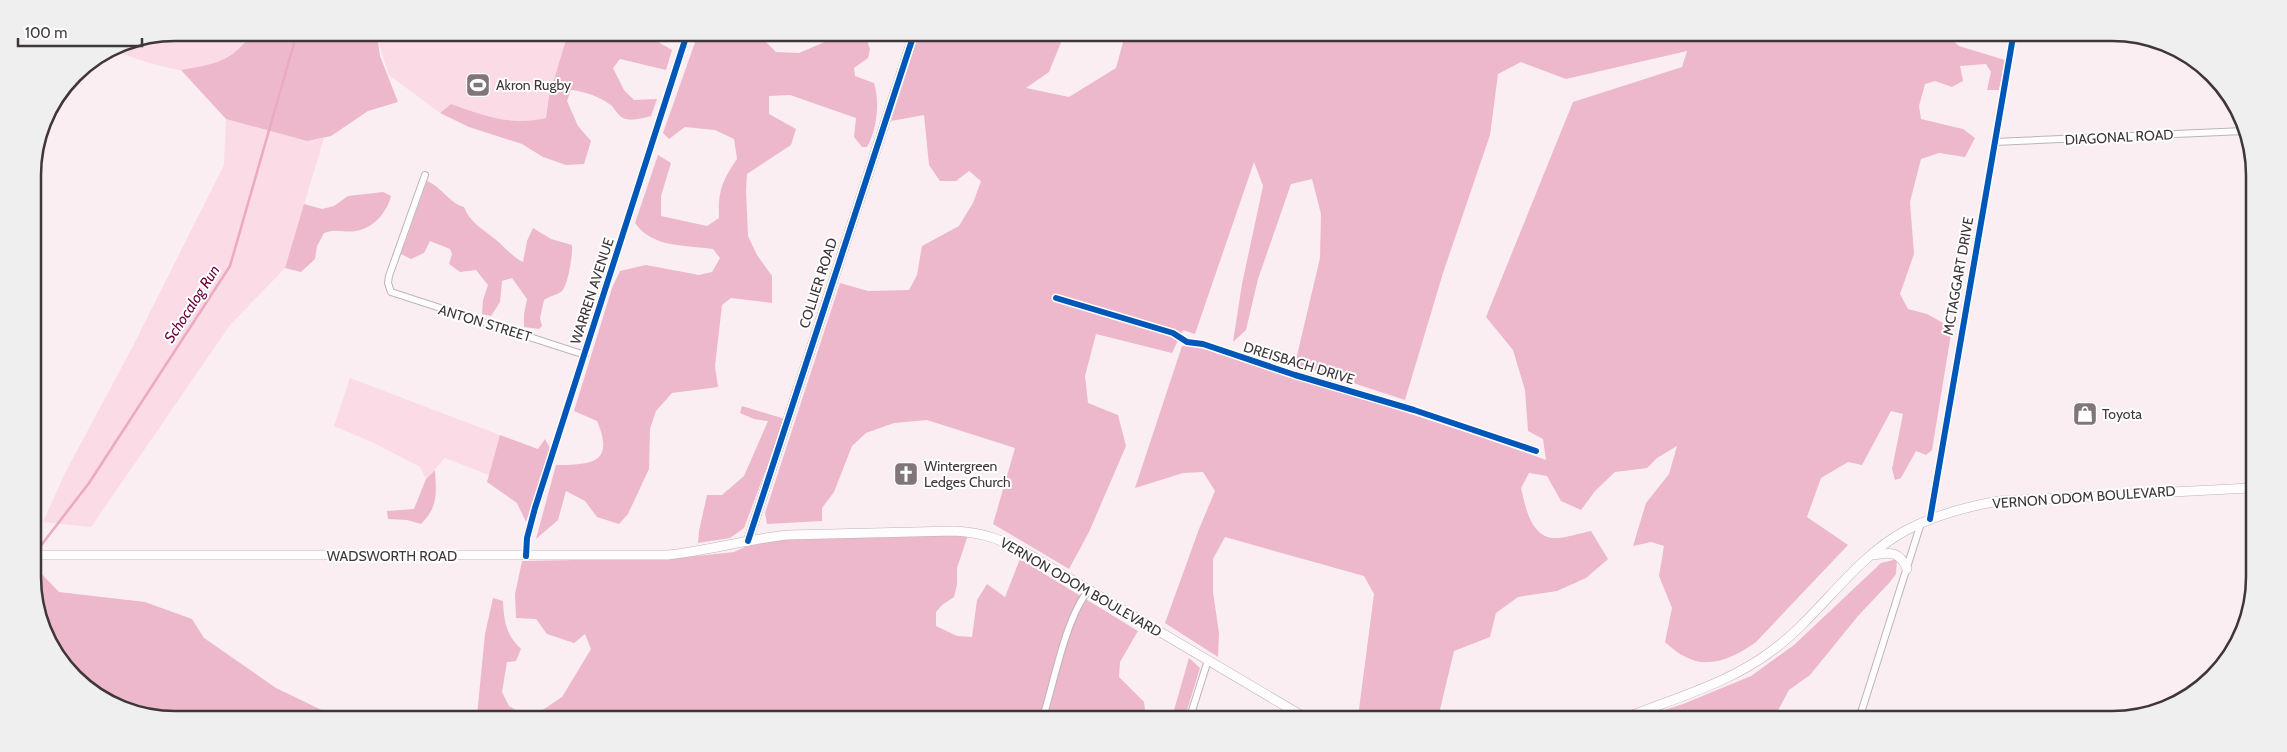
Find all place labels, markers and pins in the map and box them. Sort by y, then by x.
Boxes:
sports icon: Akron Rugby [465,72,491,98]
place label: Akron Rugby [496,76,571,94]
shop icon: Toyota [2072,401,2098,427]
place label: Toyota [2102,405,2142,423]
place label: Wintergreen Ledges Church [924,457,1011,491]
church icon: Wintergreen Ledges Church [893,461,919,487]

